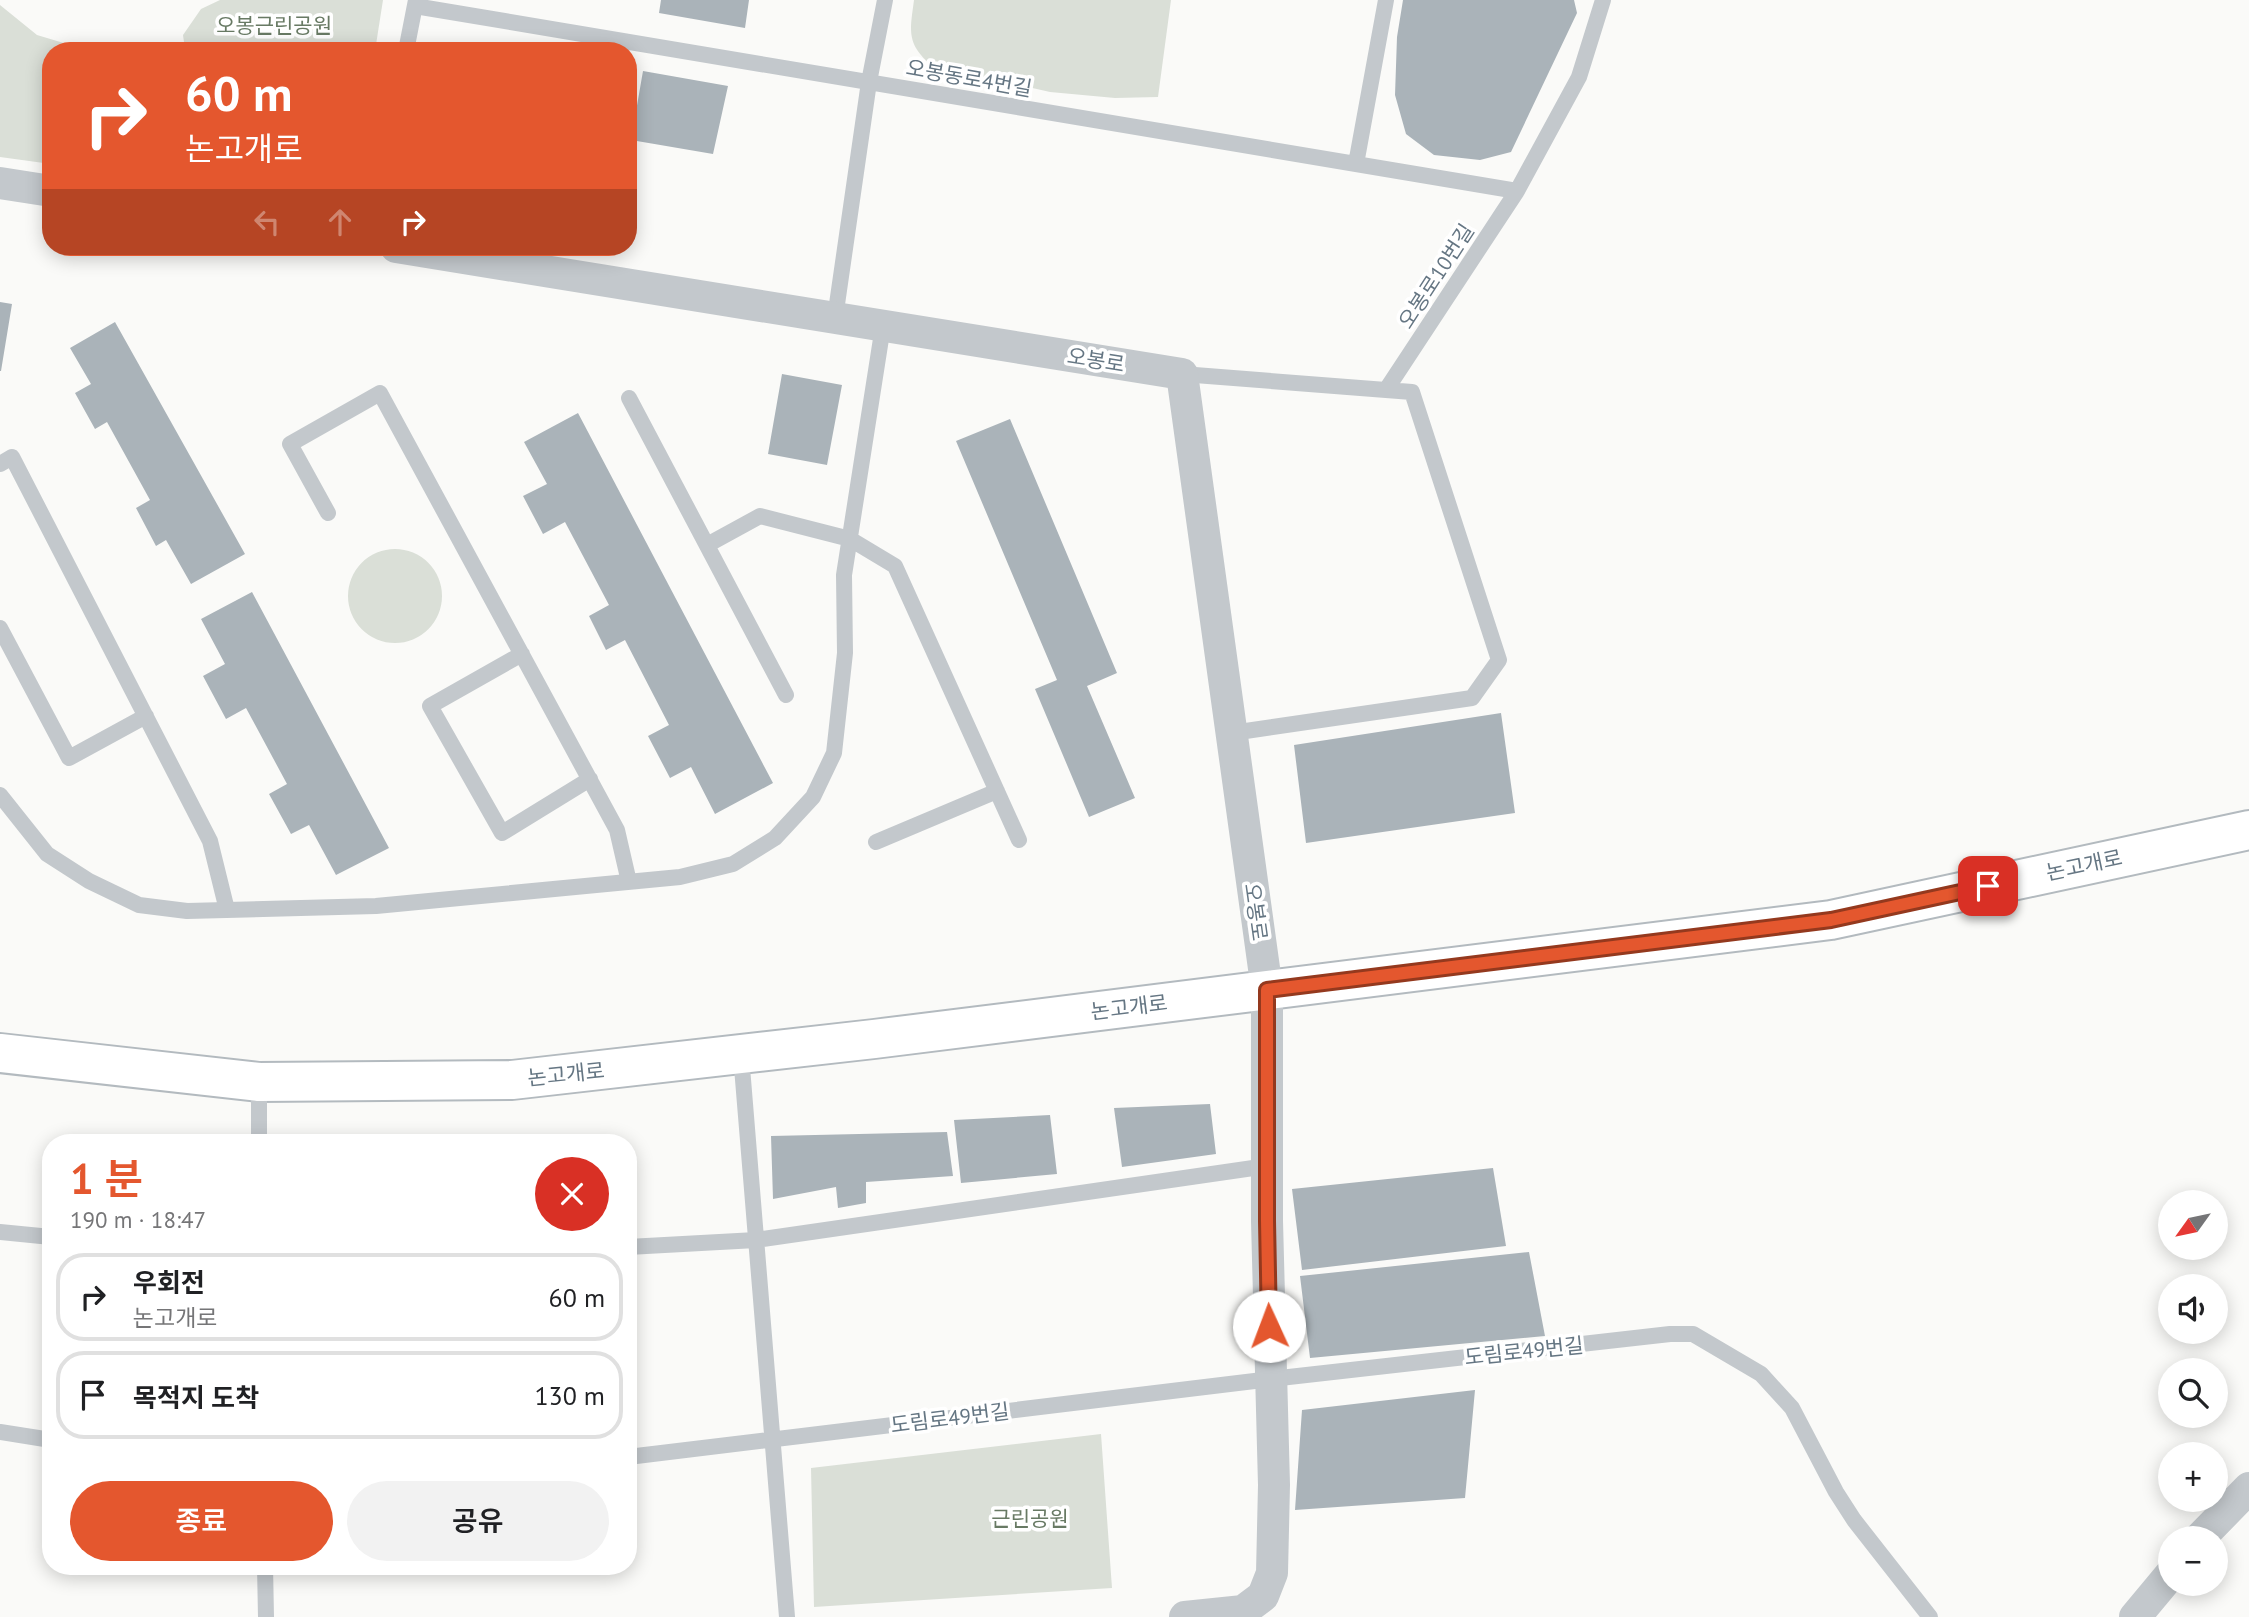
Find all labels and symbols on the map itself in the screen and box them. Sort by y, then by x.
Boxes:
park label: 오봉근린공원 [216,12,332,39]
street label: 오봉동로4번길 [904,54,1034,102]
street label: 오봉로10번길 [1392,219,1480,333]
street label: 오봉로 [1065,342,1127,378]
street label: 논고개로 [2043,844,2125,886]
pin [1958,856,2018,916]
street label: 오봉로 [1239,881,1273,943]
street label: 논고개로 [1089,989,1169,1025]
street label: 논고개로 [526,1057,606,1091]
north arrow [2158,1190,2228,1260]
position arrow [1232,1289,1306,1363]
street label: 도림로49번길 [1463,1331,1585,1371]
street label: 도림로49번길 [889,1397,1011,1439]
park label: 근린공원 [991,1505,1069,1532]

